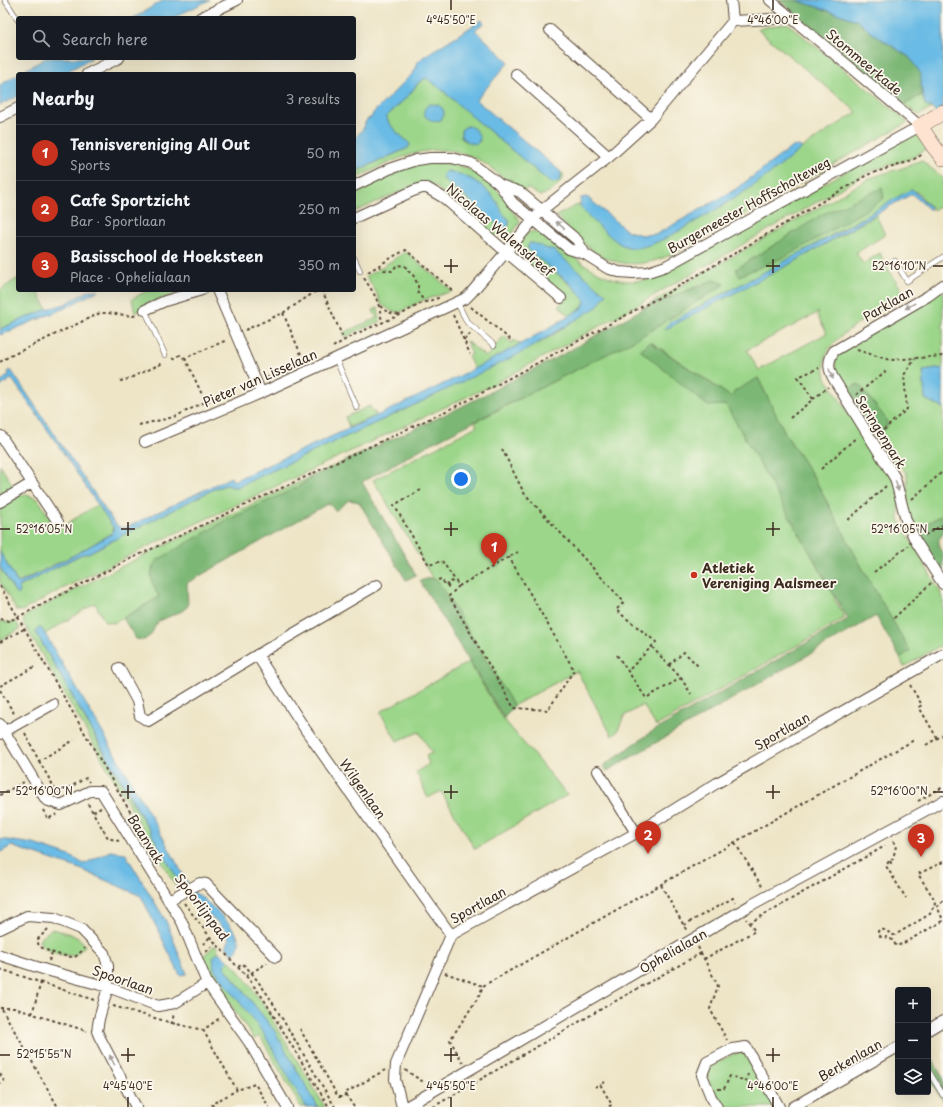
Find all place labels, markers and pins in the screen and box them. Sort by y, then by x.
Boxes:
pin: 1 [481,533,507,566]
place label: Atletiek Vereniging Aalsmeer [702,558,837,592]
marker: Atletiek Vereniging Aalsmeer [689,570,699,580]
pin: 2 [635,821,661,854]
pin: 3 [908,824,934,857]

